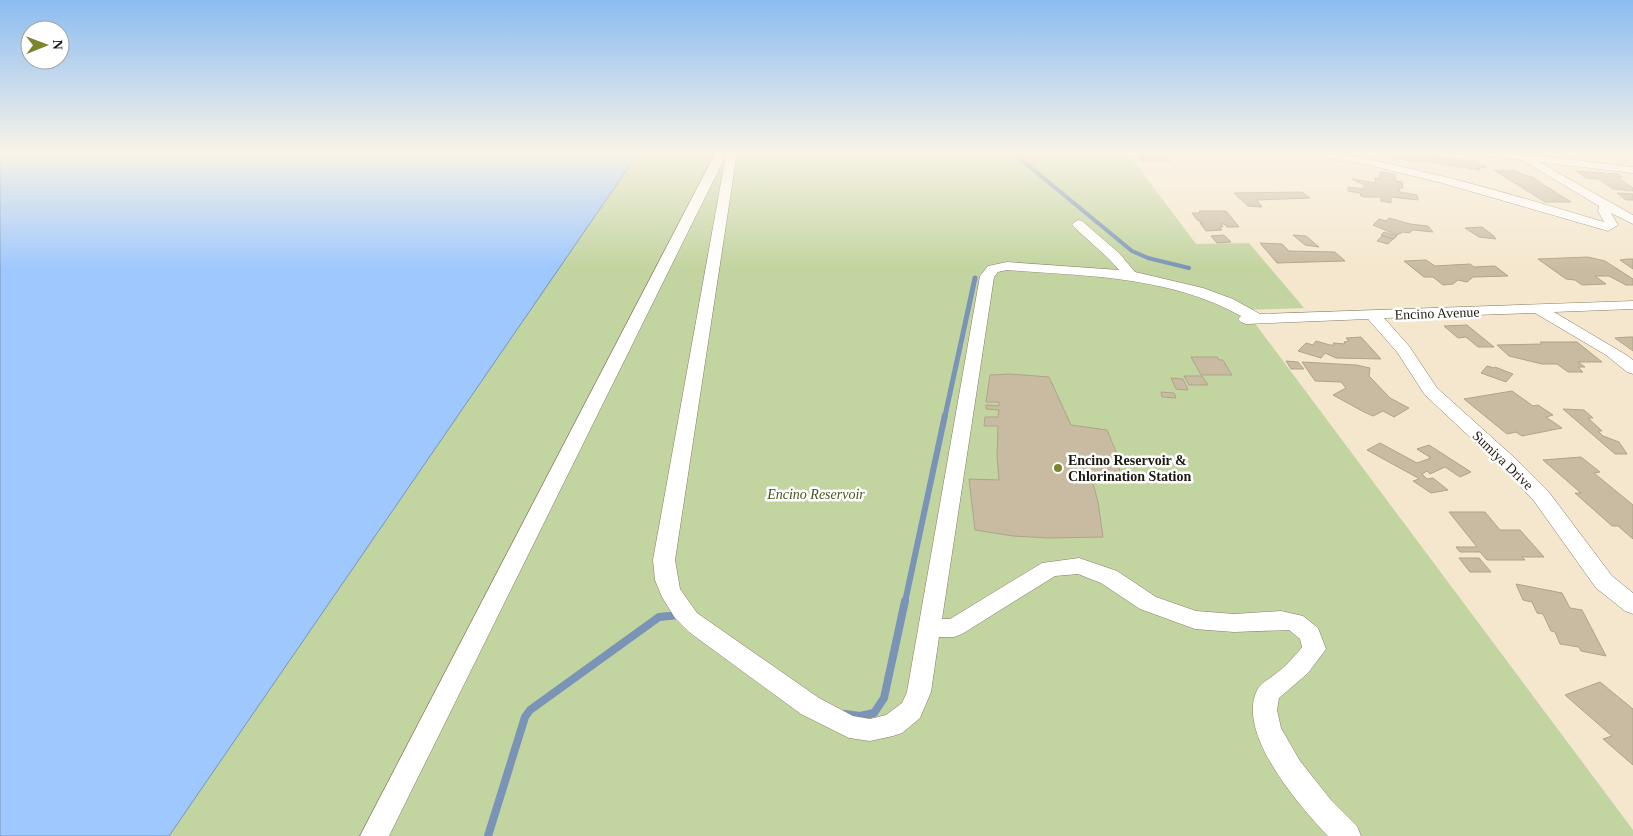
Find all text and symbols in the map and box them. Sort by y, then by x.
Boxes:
north arrow [20,20,70,70]
text: N [50,40,65,50]
street label: Encino Avenue [1394,305,1480,322]
street label: Sumiya Drive [1469,428,1536,493]
place label: Encino Reservoir & Chlorination Station [1068,453,1192,484]
marker: Encino Reservoir & Chlorination Station [1052,462,1064,474]
park label: Encino Reservoir [766,487,865,502]

